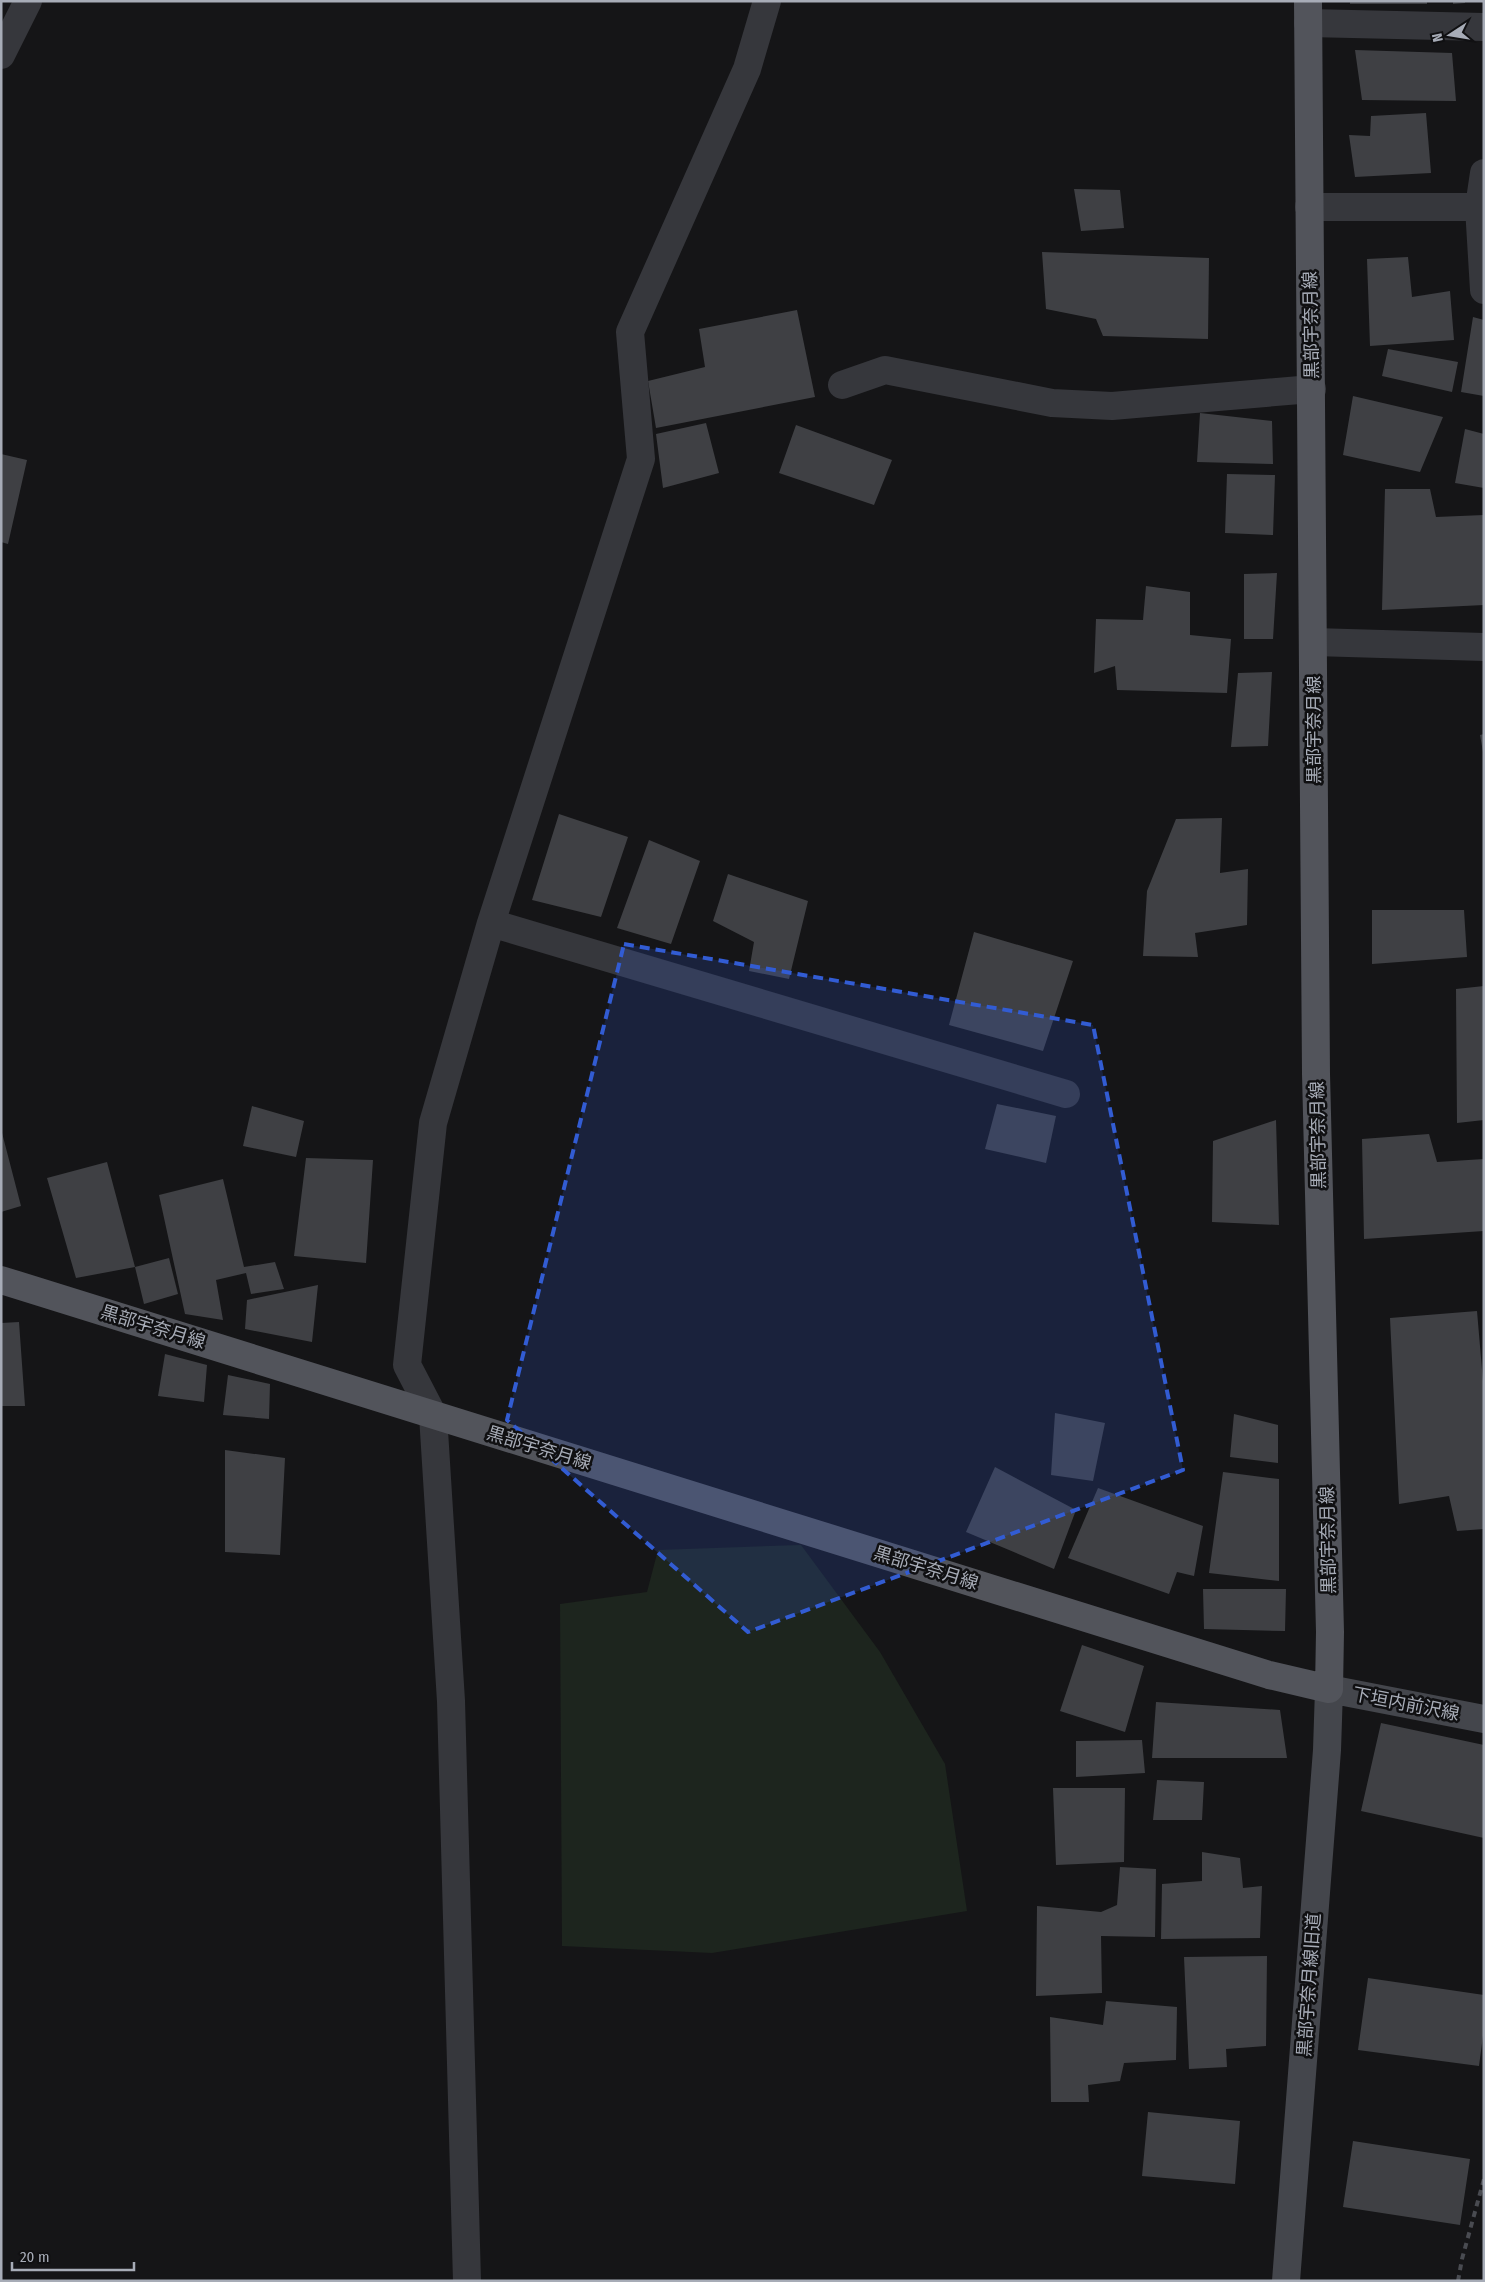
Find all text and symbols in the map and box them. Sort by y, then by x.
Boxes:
north arrow [1425,10,1475,60]
text: N [1429,32,1447,43]
street label: 黒部宇奈月線 [1299,271,1323,379]
street label: 黒部宇奈月線 [1303,676,1325,784]
street label: 黒部宇奈月線 [1306,1081,1330,1189]
street label: 黒部宇奈月線 [98,1301,208,1353]
street label: 黒部宇奈月線 [484,1422,594,1474]
street label: 黒部宇奈月線 [1316,1486,1340,1594]
street label: 黒部宇奈月線 [871,1542,981,1594]
street label: 下垣内前沢線 [1351,1683,1461,1725]
street label: 黒部宇奈月線旧道 [1293,1912,1325,2058]
scale bar [12,2240,135,2272]
text: 20 m [20,2248,50,2266]

